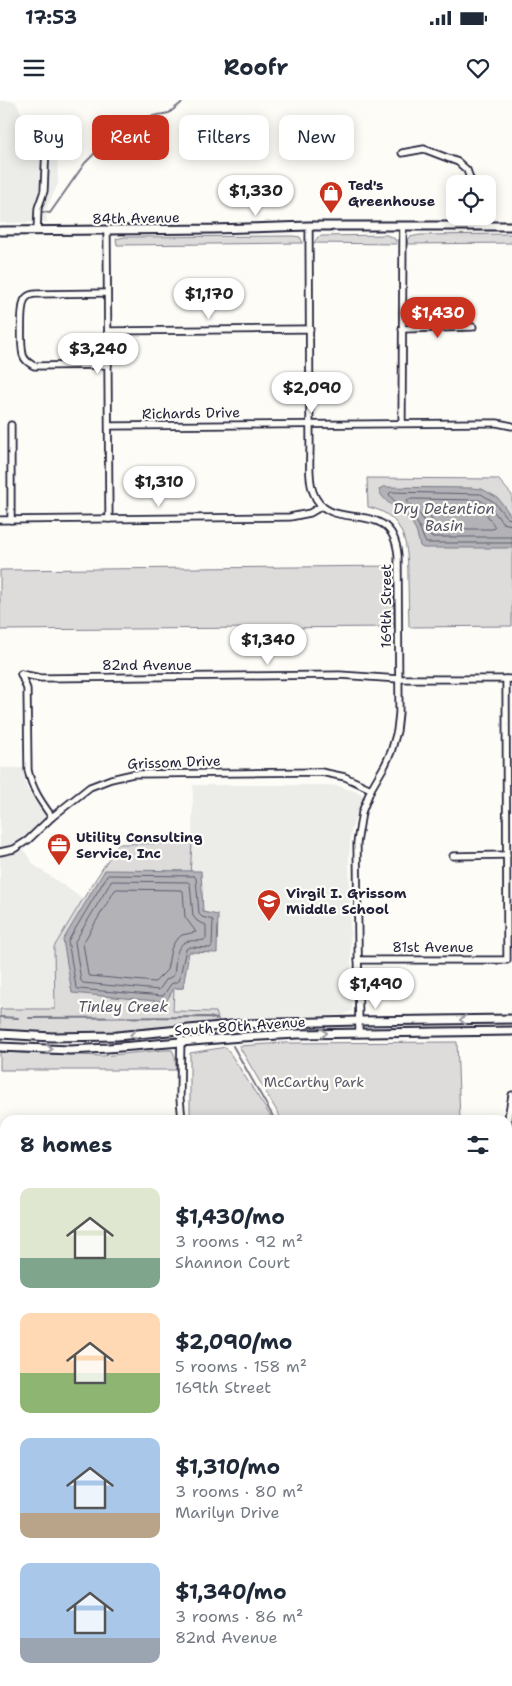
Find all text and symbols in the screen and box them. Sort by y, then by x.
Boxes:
text: 17:53 [25,5,77,30]
text: Roofr [224,53,288,82]
icon: menu [20,54,48,82]
icon: heart [464,54,492,82]
chip: Buy [15,115,82,160]
chip: Rent [92,115,169,160]
chip: Filters [179,115,269,160]
chip: New [279,115,354,160]
pin: $1,330 [215,174,297,217]
map controls [446,175,496,225]
button: locate [446,175,496,225]
place label: Ted's Greenhouse [348,176,435,210]
text: $1,330 [229,180,283,201]
shop icon: Ted's Greenhouse [318,180,344,214]
street label: 84th Avenue [92,208,180,228]
pin: $1,170 [168,278,250,320]
text: $1,170 [184,283,234,304]
pin: $1,430 [397,296,479,339]
text: $1,430 [411,302,465,323]
pin: $3,240 [57,332,139,375]
text: $3,240 [69,338,127,359]
pin: $2,090 [271,372,353,414]
text: $2,090 [282,377,342,398]
street label: Richards Drive [142,403,240,423]
pin: $1,310 [118,466,200,508]
text: $1,310 [134,471,184,492]
water label: Dry Detention Basin [393,499,495,536]
street label: 169th Street [377,564,395,648]
pin: $1,340 [227,624,309,666]
text: $1,340 [241,629,295,650]
street label: 82nd Avenue [102,656,192,674]
street label: Grissom Drive [127,751,221,773]
place label: Utility Consulting Service, Inc [76,828,202,862]
office icon: Utility Consulting Service, Inc [46,832,72,866]
place label: Virgil I. Grissom Middle School [286,884,407,918]
school or university icon: Virgil I. Grissom Middle School [256,888,282,922]
street label: 81st Avenue [392,938,474,956]
pin: $1,490 [335,968,417,1010]
text: $1,490 [349,973,403,994]
water label: Tinley Creek [78,997,168,1017]
street label: South 80th Avenue [174,1012,306,1040]
one-way arrow [459,1015,467,1025]
one-way arrow [320,1028,328,1038]
one-way arrow [128,1029,136,1040]
one-way arrow [45,1044,53,1054]
park label: McCarthy Park [264,1073,364,1091]
text: 8 homes [20,1131,112,1159]
icon: filters [464,1131,492,1159]
text: $1,430/mo [175,1203,285,1231]
icon: home [60,1208,120,1268]
text: 3 rooms · 92 m² [175,1231,303,1252]
text: Shannon Court [175,1252,290,1273]
text: $2,090/mo [175,1328,292,1356]
icon: home [60,1333,120,1393]
text: 5 rooms · 158 m² [175,1356,307,1377]
text: 169th Street [175,1377,271,1398]
text: $1,310/mo [175,1453,280,1481]
icon: home [60,1458,120,1518]
text: 3 rooms · 80 m² [175,1481,303,1502]
text: Marilyn Drive [175,1502,280,1523]
text: $1,340/mo [175,1578,287,1606]
icon: home [60,1583,120,1643]
text: 3 rooms · 86 m² [175,1606,303,1627]
text: 82nd Avenue [175,1627,278,1648]

